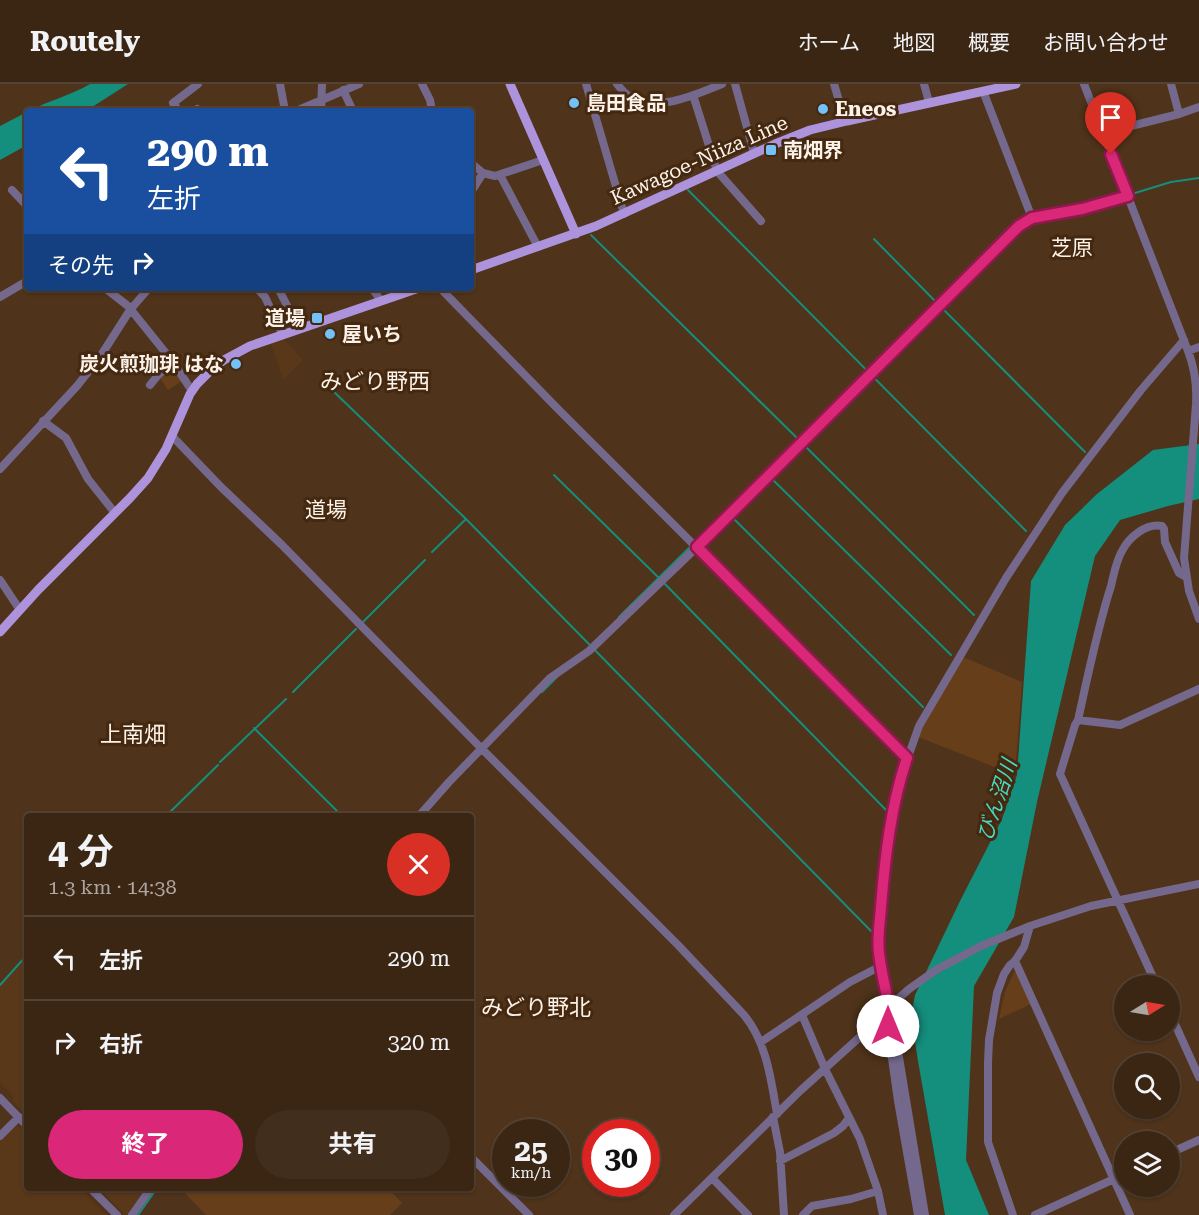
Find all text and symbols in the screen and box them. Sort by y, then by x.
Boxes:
text: Routely [30,25,140,58]
text: ホーム [798,31,860,55]
text: 地図 [893,31,935,55]
text: 概要 [968,31,1010,55]
text: お問い合わせ [1043,31,1169,55]
place label: 島田食品 [586,91,666,115]
pin [1085,92,1136,154]
marker: 島田食品 [567,96,581,110]
place label: Eneos [835,97,896,121]
icon: arrive [1094,101,1127,134]
marker: Eneos [816,102,830,116]
street label: Kawagoe-Niiza Line [607,110,791,210]
text: 290 m [147,127,269,176]
icon: left [48,132,126,210]
place label: 南畑界 [783,138,843,162]
marker: 南畑界 [764,143,778,157]
text: 左折 [147,183,201,215]
district label: 芝原 [1051,236,1093,260]
icon: right [126,246,159,279]
text: その先 [48,253,114,278]
place label: 道場 [265,306,305,330]
marker: 道場 [310,311,324,325]
place label: 屋いち [342,322,402,346]
marker: 屋いち [323,327,337,341]
place label: 炭火煎珈琲 はな [79,352,224,376]
marker: 炭火煎珈琲 はな [229,357,243,371]
district label: みどり野西 [320,369,430,394]
district label: 道場 [305,498,347,522]
district label: 上南畑 [100,722,166,747]
water label: びん沼川 [973,754,1022,844]
text: 4 分 [48,831,113,873]
button: close [387,833,450,896]
text: 1.3 km · 14:38 [48,875,177,899]
icon: left [48,942,81,975]
text: 290 m [387,946,450,971]
text: 左折 [99,948,143,973]
north arrow [1114,975,1180,1041]
map controls [1114,975,1180,1197]
position arrow [856,994,920,1058]
district label: みどり野北 [481,995,591,1020]
icon: right [48,1026,81,1059]
text: 320 m [387,1030,450,1055]
text: 右折 [99,1032,143,1057]
button: search [1114,1053,1180,1119]
button: 終了 [48,1110,243,1179]
button: 共有 [255,1110,450,1179]
speed limit sign: 30 [582,1119,660,1197]
button: layers [1114,1131,1180,1197]
text: 25 [514,1133,548,1168]
text: km/h [511,1164,551,1182]

